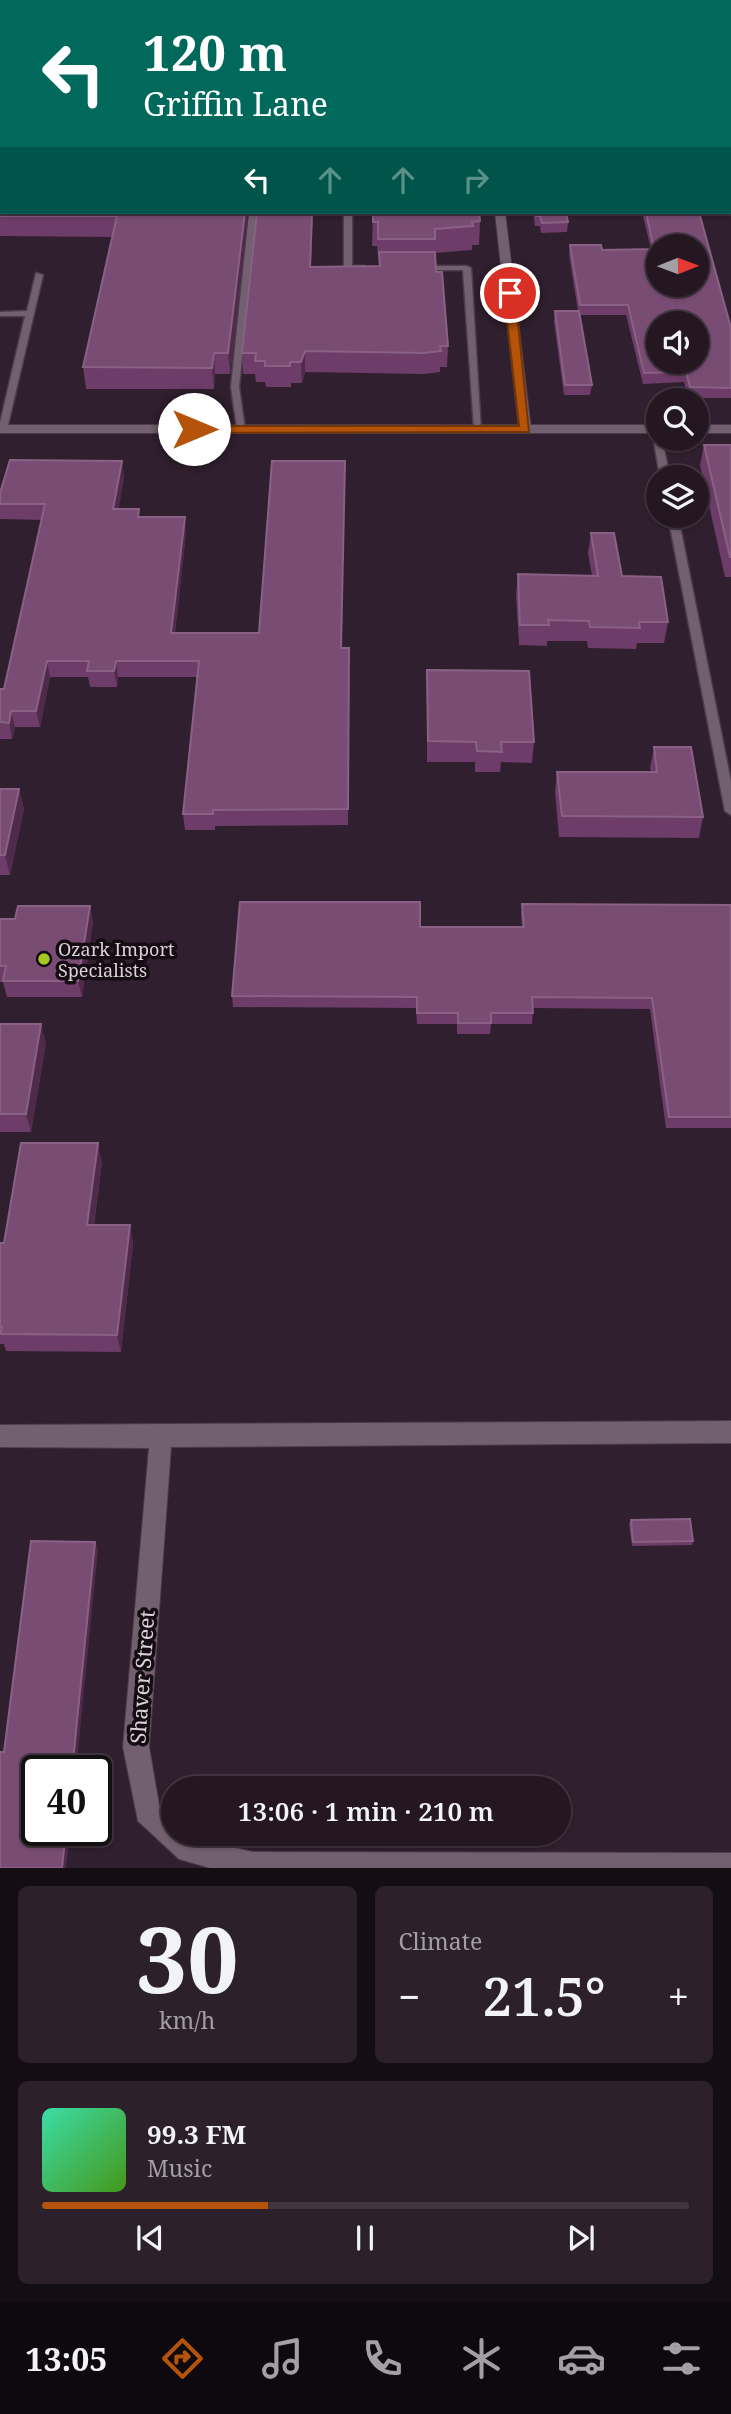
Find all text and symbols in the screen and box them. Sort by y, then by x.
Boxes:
text: 120 m [143,19,287,85]
icon: left [28,28,119,119]
text: Griffin Lane [143,82,328,125]
icon: left [238,161,276,199]
icon: ahead [311,161,349,199]
icon: ahead [384,161,422,199]
icon: right [457,161,495,199]
north arrow [646,234,709,298]
map controls [646,234,709,528]
pin [480,263,540,323]
icon: arrive [491,274,529,312]
button: sound [646,311,709,374]
button: search [646,388,709,451]
position arrow [157,392,231,466]
button: layers [646,465,709,528]
place label: Ozark Import Specialists [58,937,174,982]
marker: Ozark Import Specialists [36,951,52,967]
street label: Shaver Street [123,1609,161,1745]
speed limit sign: 40 [21,1755,112,1846]
text: 13:06 · 1 min · 210 m [238,1793,494,1829]
text: 30 [136,1896,239,2020]
text: Climate [399,1925,482,1957]
text: 21.5° [483,1960,606,2031]
text: − [399,1970,421,2022]
text: + [668,1970,689,2022]
text: km/h [159,2004,215,2036]
text: 99.3 FM [147,2116,246,2152]
text: Music [147,2152,212,2184]
icon: previous [131,2219,169,2257]
icon: pause [346,2219,384,2257]
icon: next [562,2219,600,2257]
icon: directions [158,2334,207,2383]
icon: music [258,2334,307,2383]
icon: phone [358,2334,407,2383]
icon: climate [457,2334,506,2383]
icon: car [557,2334,606,2383]
icon: filters [657,2334,706,2383]
text: 13:05 [25,2337,107,2380]

